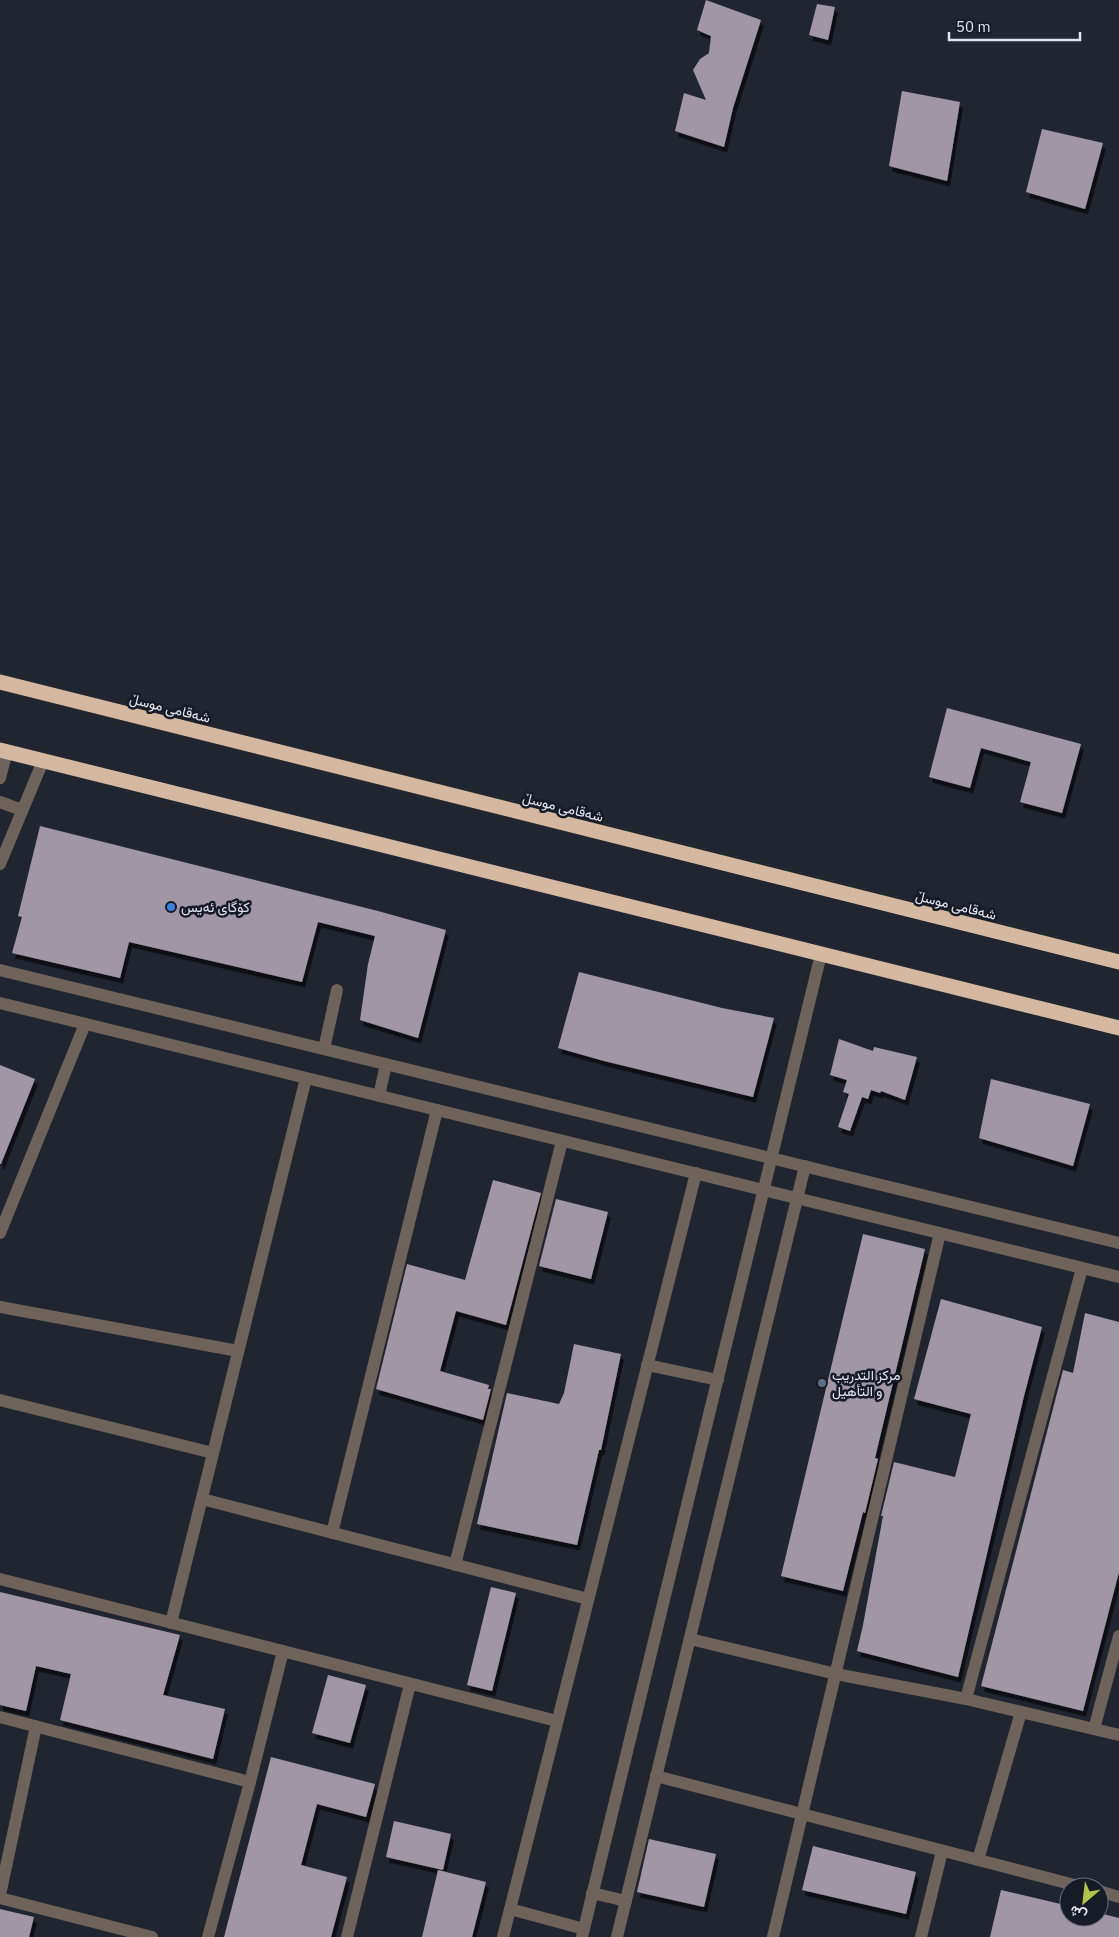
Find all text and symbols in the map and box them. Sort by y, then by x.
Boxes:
scale bar [949,10,1080,42]
text: 50 m [956,17,991,36]
street label: شەقامی موسڵ [128,689,212,727]
street label: شەقامی موسڵ [521,788,605,826]
street label: شەقامی موسڵ [914,886,998,924]
place label: کۆگای ئەیس [181,898,250,916]
marker: کۆگای ئەیس [165,901,177,913]
place label: مركز التدريب و التأهيل [832,1366,900,1400]
marker: مركز التدريب و التأهيل [816,1377,828,1389]
north arrow [1059,1877,1109,1927]
text: ش [1066,1902,1090,1925]

